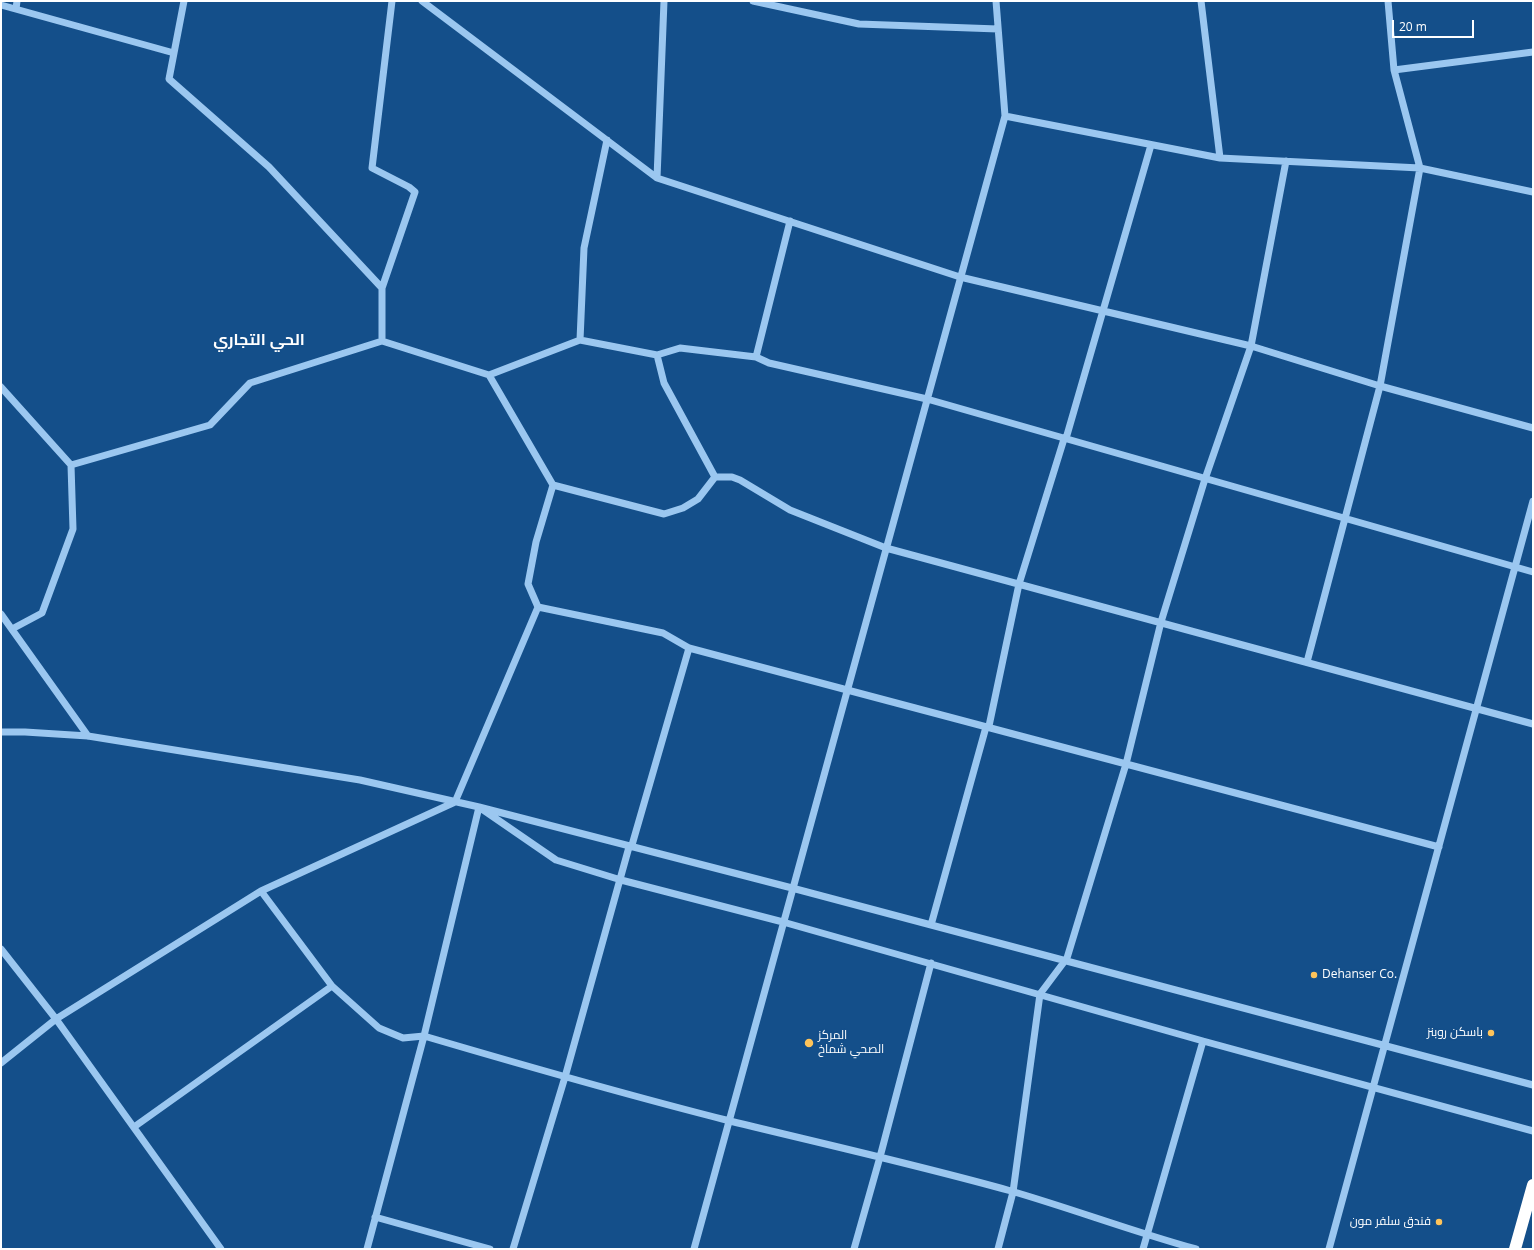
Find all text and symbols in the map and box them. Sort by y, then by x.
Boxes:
scale bar [1394,12,1476,38]
text: 20 m [1399,18,1427,35]
district label: الحي التجاري [213,330,305,350]
place label: Dehanser Co. [1322,968,1397,982]
marker: Dehanser Co. [1309,970,1319,980]
place label: باسكن روبنز [1427,1026,1483,1040]
marker: باسكن روبنز [1486,1028,1496,1038]
place label: المركز الصحي شماخ [818,1029,884,1057]
marker: المركز الصحي شماخ [803,1037,815,1049]
place label: فندق سلفر مون [1350,1215,1431,1229]
marker: فندق سلفر مون [1434,1217,1444,1227]

